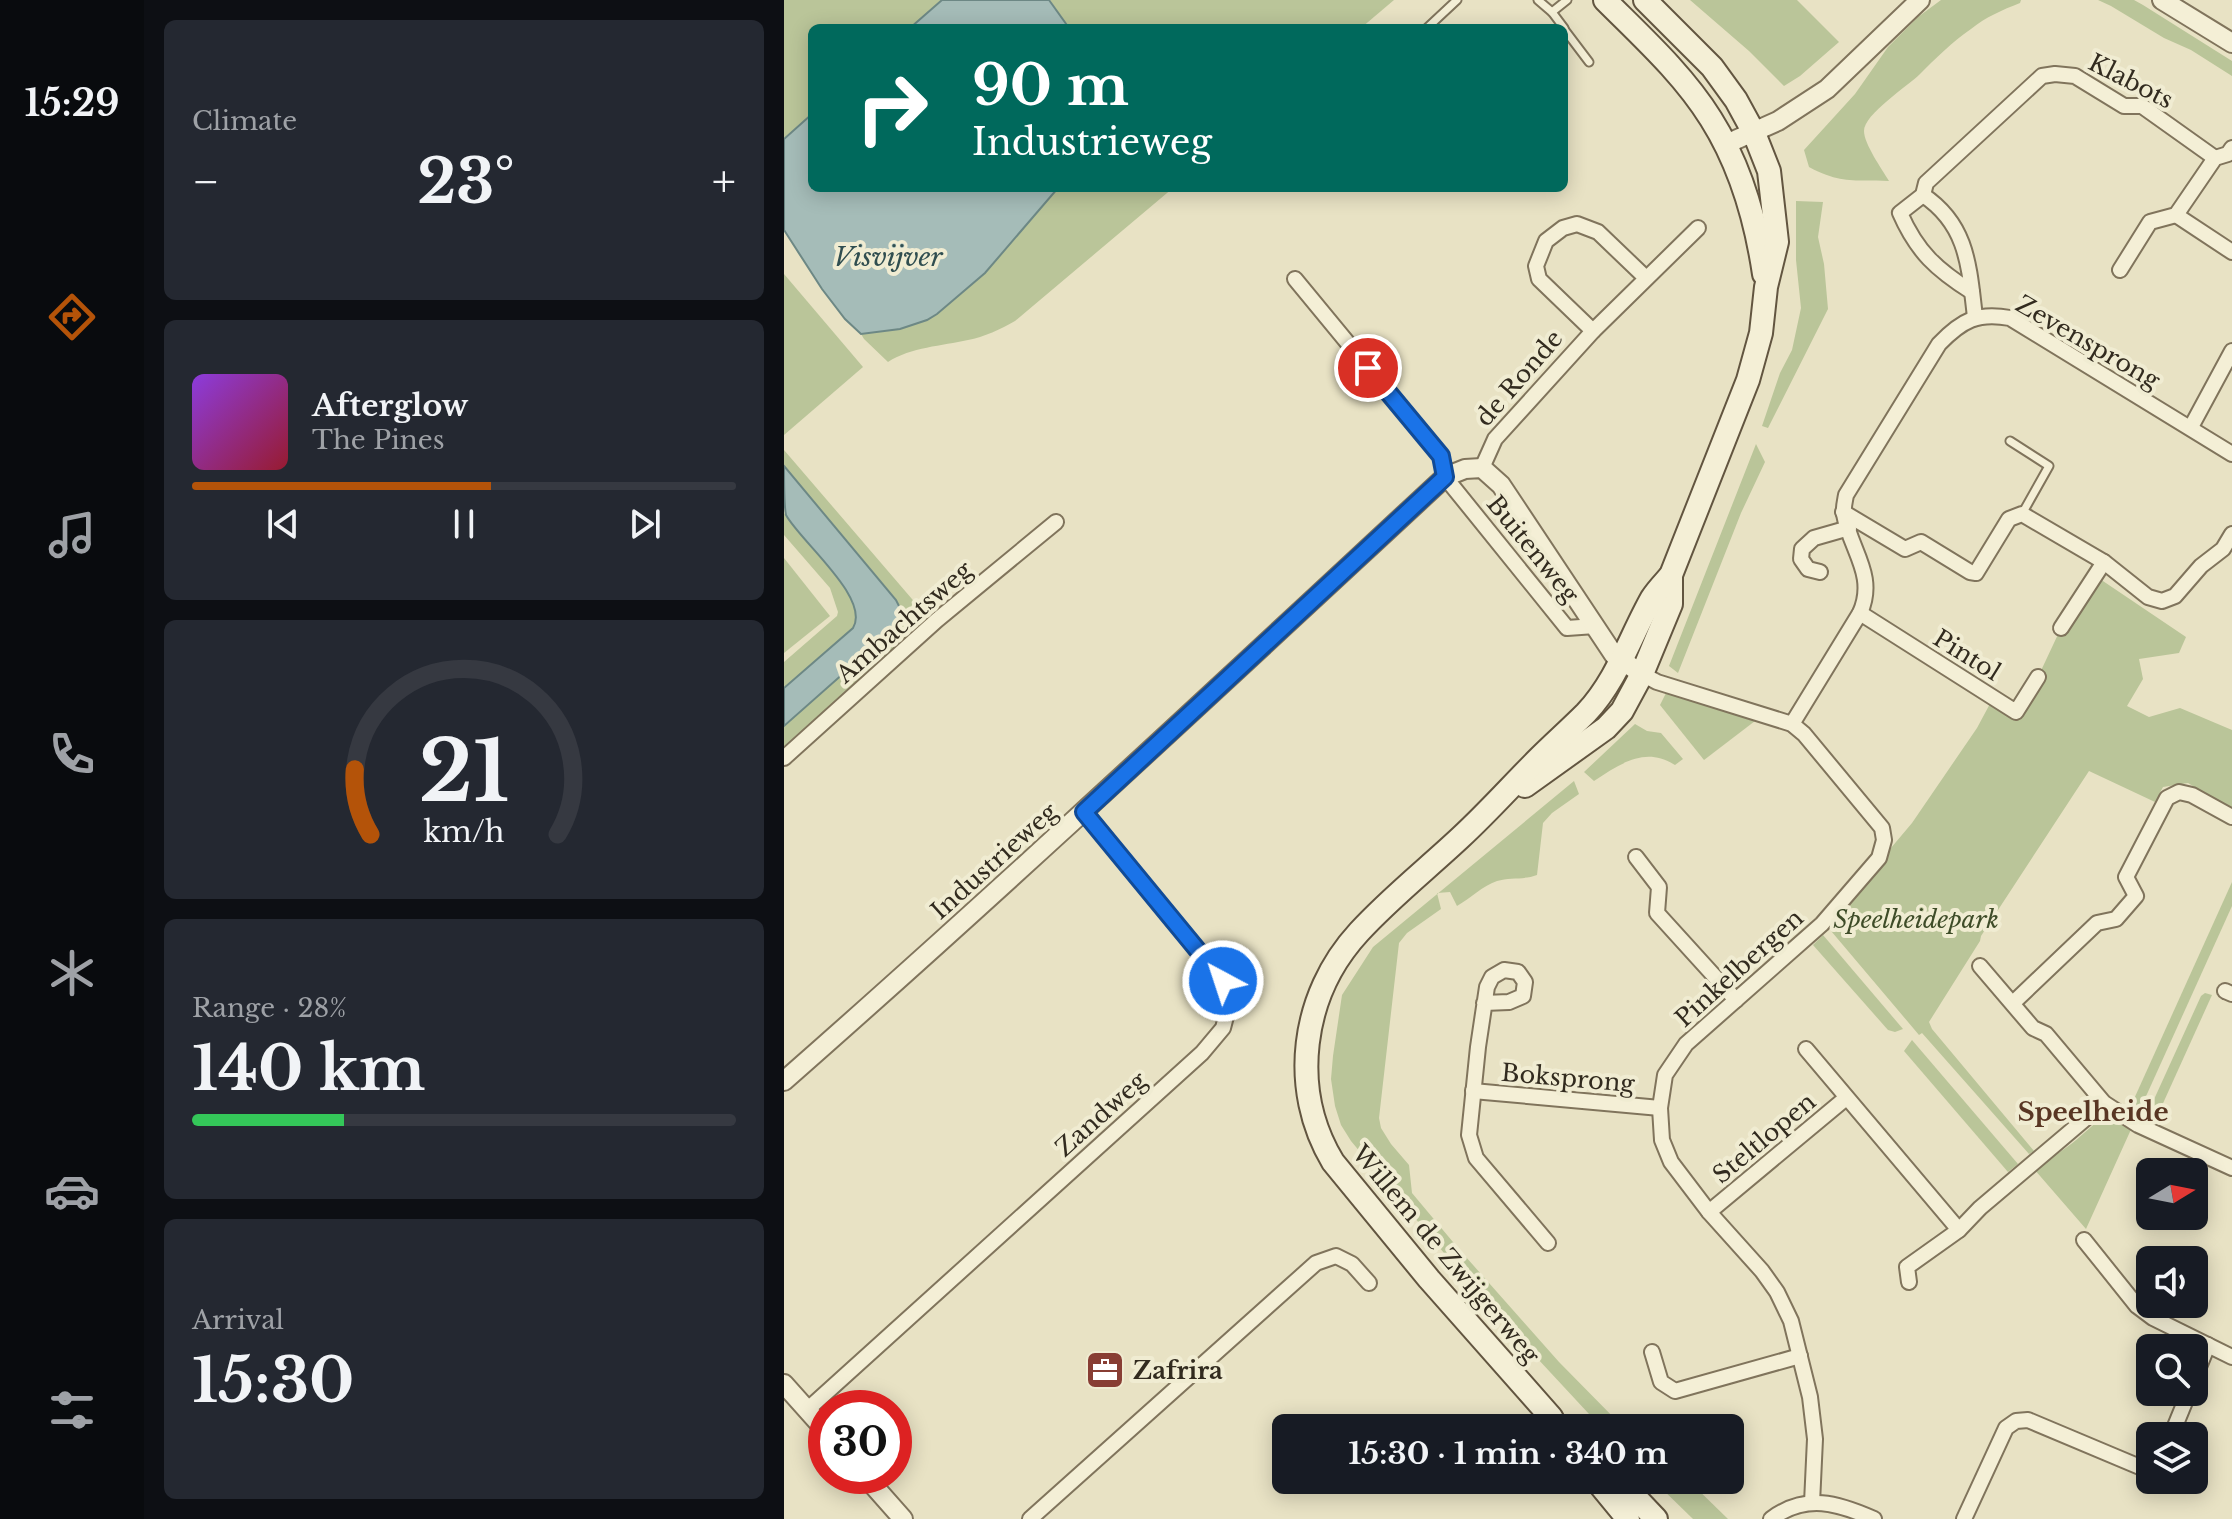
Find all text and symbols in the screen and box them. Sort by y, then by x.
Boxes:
street label: Klabots [2084,47,2178,115]
text: 90 m [972,51,1129,120]
icon: right [840,56,944,160]
text: 15:29 [24,81,120,126]
text: Climate [192,105,297,137]
text: Industrieweg [972,120,1212,165]
text: 23° [417,145,515,219]
text: − [192,154,220,209]
text: + [712,154,736,209]
water label: Visvijver [834,241,943,273]
icon: directions [44,289,100,345]
street label: Zevensprong [2011,289,2166,395]
street label: de Ronde [1469,324,1569,432]
pin [1334,334,1402,402]
icon: arrive [1346,346,1390,390]
text: Afterglow [312,387,468,424]
text: The Pines [312,424,444,456]
street label: Buitenweg [1481,490,1585,609]
icon: previous [261,502,305,546]
icon: pause [442,502,486,546]
icon: next [623,502,667,546]
icon: music [44,507,100,563]
street label: Ambachtsweg [829,555,978,690]
street label: Pintol [1928,623,2006,687]
text: 21 [419,720,509,823]
icon: phone [44,726,100,782]
street label: Industrieweg [925,796,1064,925]
text: km/h [423,815,505,851]
street label: Pinkelbergen [1669,903,1809,1033]
park label: Speelheidepark [1833,905,1999,934]
position arrow [1181,939,1265,1023]
icon: climate [44,945,100,1001]
text: Range · 28% [192,992,347,1024]
text: 140 km [192,1032,425,1106]
street label: Boksprong [1500,1058,1637,1098]
street label: Zandweg [1049,1065,1153,1162]
street label: Steltlopen [1707,1087,1821,1189]
district label: Speelheide [2017,1096,2169,1128]
street label: Willem de Zwijgerweg [1345,1138,1546,1370]
north arrow [2136,1158,2208,1230]
map controls [2136,1158,2208,1494]
icon: car [44,1163,100,1219]
button: sound [2136,1246,2208,1318]
text: Arrival [192,1304,284,1336]
button: search [2136,1334,2208,1406]
text: 15:30 [192,1344,354,1418]
office icon: Zafrira [1084,1349,1126,1391]
place label: Zafrira [1133,1356,1223,1385]
icon: filters [44,1382,100,1438]
speed limit sign: 30 [808,1390,912,1494]
button: layers [2136,1422,2208,1494]
text: 15:30 · 1 min · 340 m [1348,1435,1668,1472]

